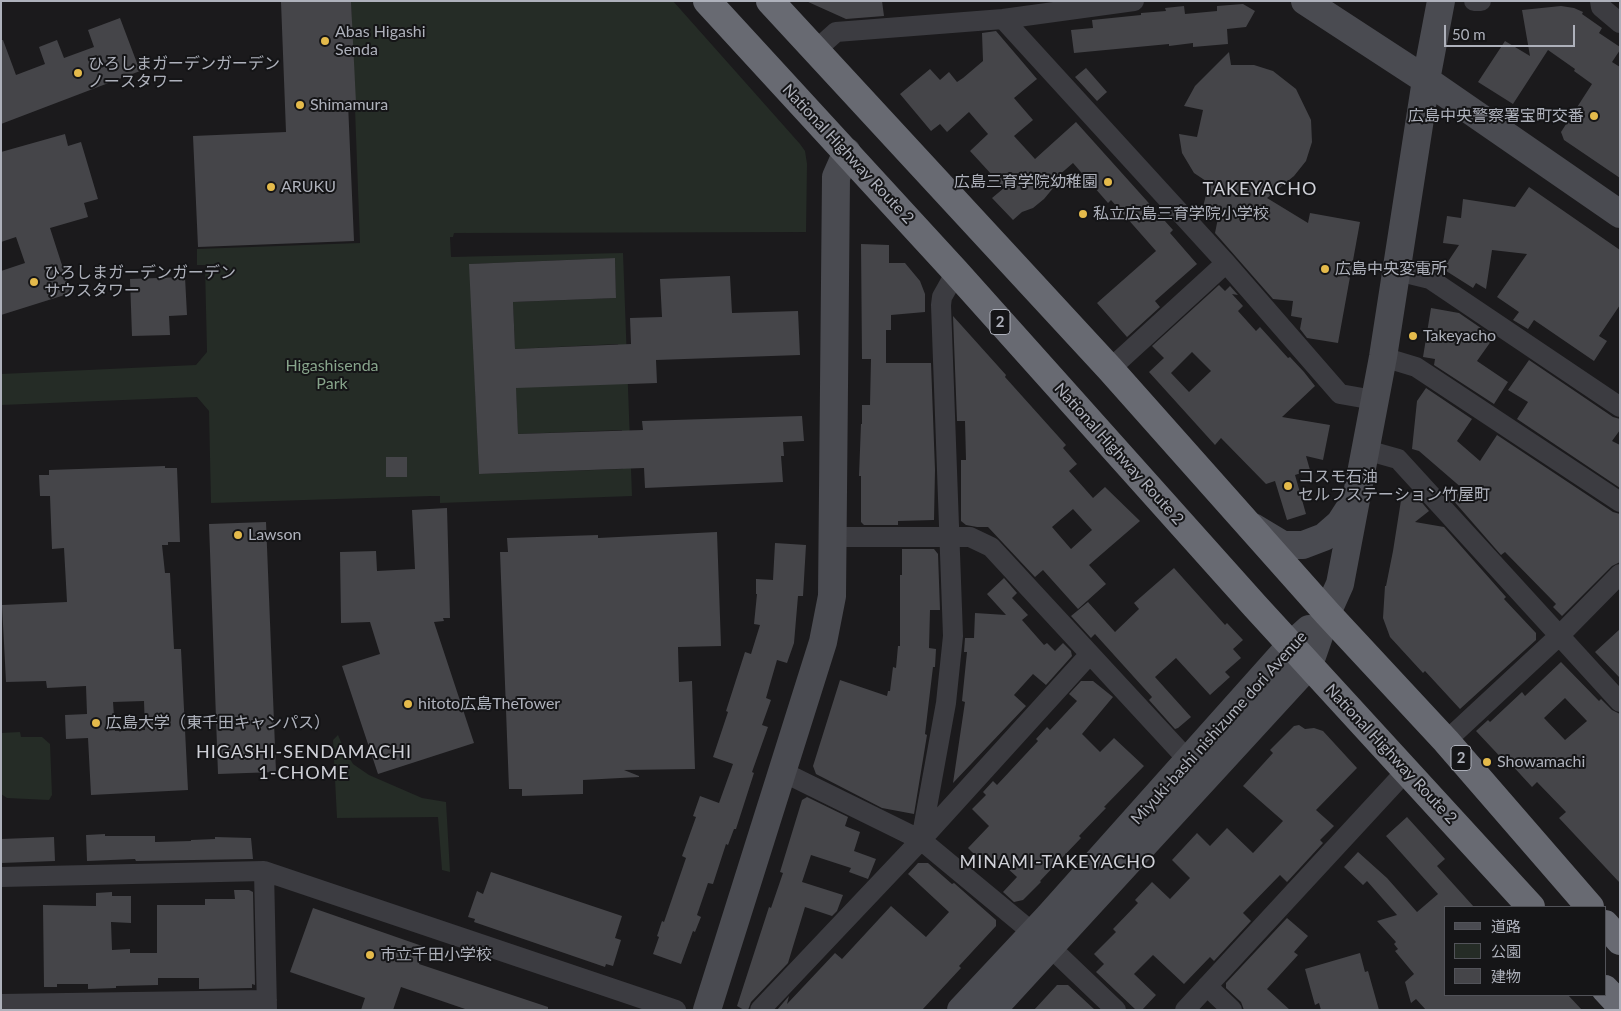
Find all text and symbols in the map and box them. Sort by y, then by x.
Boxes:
scale bar [1446,15,1577,47]
place label: Abas Higashi Senda [335,22,426,60]
text: 50 m [1452,25,1486,43]
marker: Abas Higashi Senda [319,35,331,47]
place label: ひろしまガーデンガーデン ノースタワー [88,54,280,92]
marker: ひろしまガーデンガーデン ノースタワー [72,67,84,79]
street label: National Highway Route 2 [778,80,918,228]
place label: Shimamura [310,95,388,115]
marker: Shimamura [294,99,306,111]
place label: 広島中央警察署宝町交番 [1408,106,1584,126]
marker: 広島中央警察署宝町交番 [1588,110,1600,122]
place label: 広島三育学院幼稚園 [954,172,1098,192]
marker: 広島三育学院幼稚園 [1102,176,1114,188]
place label: ARUKU [281,177,336,197]
district label: TAKEYACHO [1201,178,1319,200]
marker: ARUKU [265,181,277,193]
place label: 私立広島三育学院小学校 [1093,204,1269,224]
marker: 私立広島三育学院小学校 [1077,208,1089,220]
place label: 広島中央変電所 [1335,259,1447,279]
place label: ひろしまガーデンガーデン サウスタワー [44,263,236,301]
marker: 広島中央変電所 [1319,263,1331,275]
marker: ひろしまガーデンガーデン サウスタワー [28,276,40,288]
road number: 2 [990,310,1010,334]
place label: Takeyacho [1423,326,1496,346]
marker: Takeyacho [1407,330,1419,342]
park label: Higashisenda Park [285,356,379,394]
street label: National Highway Route 2 [1050,379,1188,529]
place label: コスモ石油 セルフステーション竹屋町 [1298,467,1490,505]
marker: コスモ石油 セルフステーション竹屋町 [1282,480,1294,492]
place label: Lawson [248,525,302,545]
marker: Lawson [232,529,244,541]
street label: Miyuki-bashi nishizume dori Avenue [1127,627,1311,829]
street label: National Highway Route 2 [1321,680,1461,828]
place label: hitoto広島TheTower [418,694,560,714]
marker: hitoto広島TheTower [402,698,414,710]
place label: 広島大学（東千田キャンパス） [106,713,330,733]
marker: 広島大学（東千田キャンパス） [90,717,102,729]
district label: HIGASHI-SENDAMACHI 1-CHOME [194,741,414,784]
road number: 2 [1451,746,1471,770]
place label: Showamachi [1497,752,1585,772]
marker: Showamachi [1481,756,1493,768]
district label: MINAMI-TAKEYACHO [958,851,1158,873]
legend [1444,906,1606,996]
text: 道路 [1491,917,1521,935]
text: 公園 [1491,942,1521,960]
place label: 市立千田小学校 [380,945,492,965]
marker: 市立千田小学校 [364,949,376,961]
text: 建物 [1491,967,1521,985]

